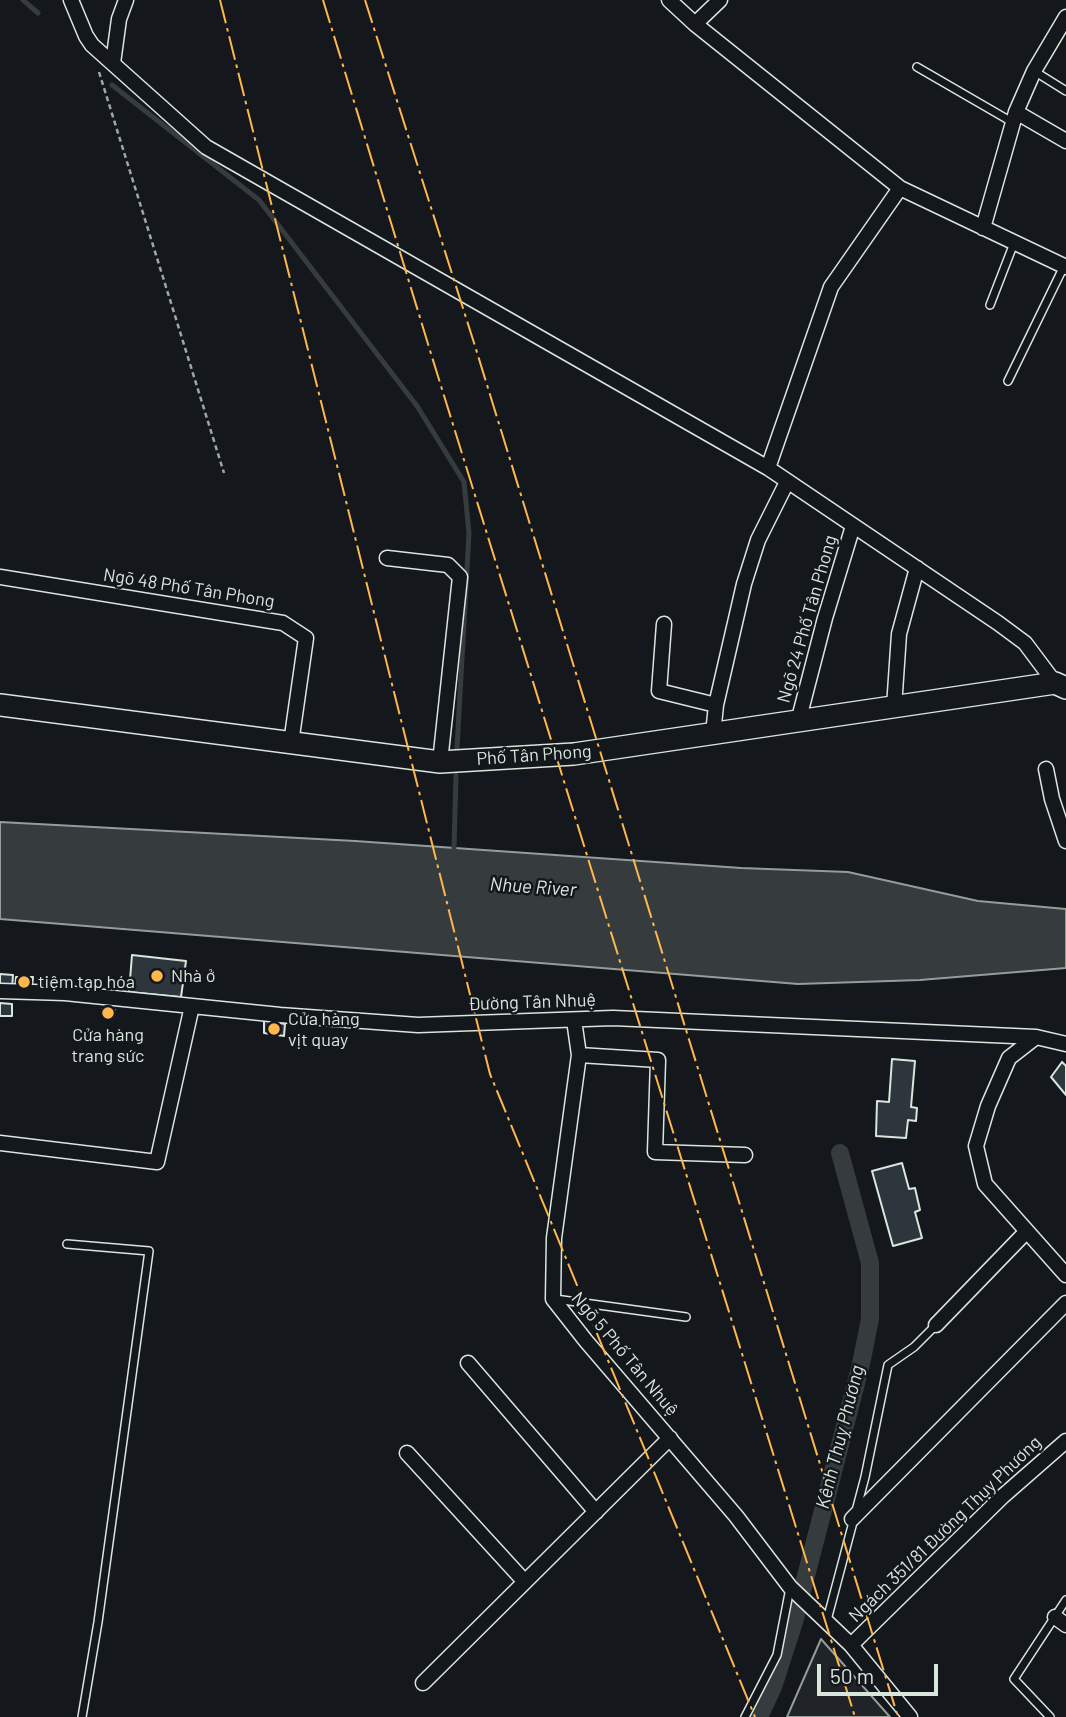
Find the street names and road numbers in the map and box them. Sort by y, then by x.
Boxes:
street label: Ngõ 24 Phố Tân Phong [773,533,841,705]
street label: Ngõ 48 Phố Tân Phong [102,564,276,612]
street label: Phố Tân Phong [476,740,592,770]
street label: Đường Tân Nhuệ [468,989,596,1015]
street label: Ngõ 5 Phố Tân Nhuệ [567,1288,683,1420]
street label: Ngách 351/81 Đường Thụy Phương [844,1431,1046,1627]

